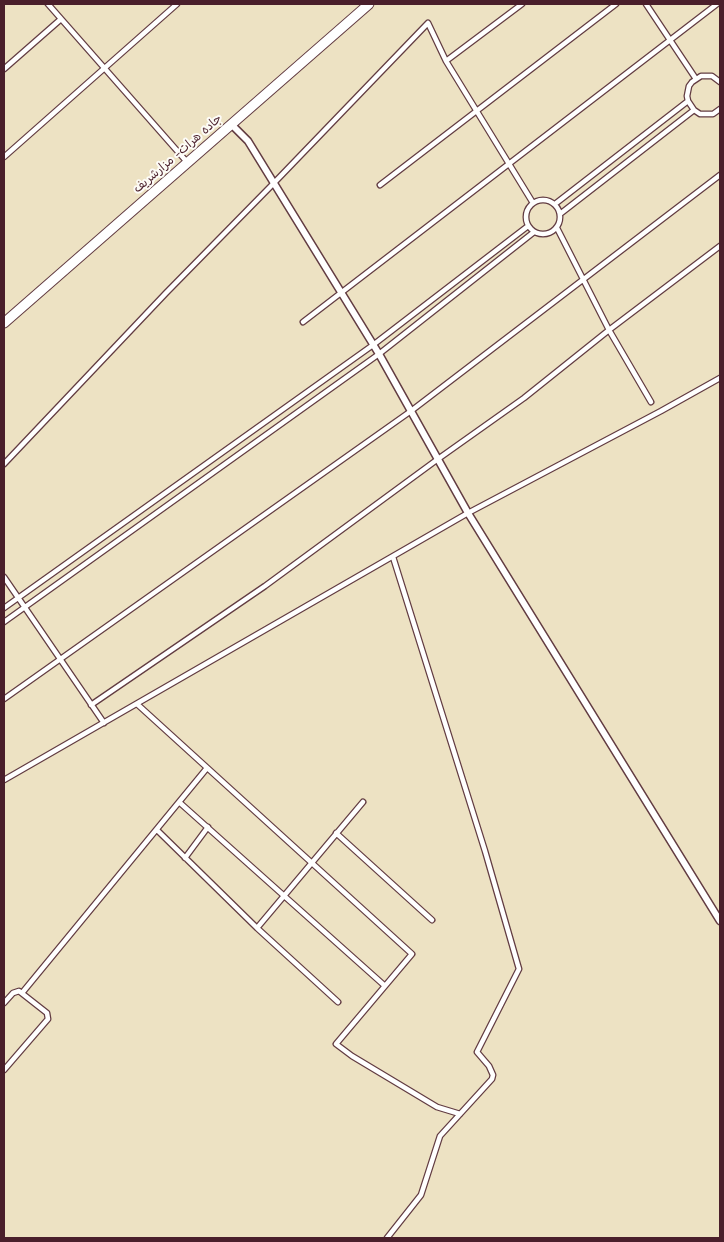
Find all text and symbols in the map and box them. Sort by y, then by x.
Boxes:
street label: جاده هرات- مزارشریف [131,112,225,196]

